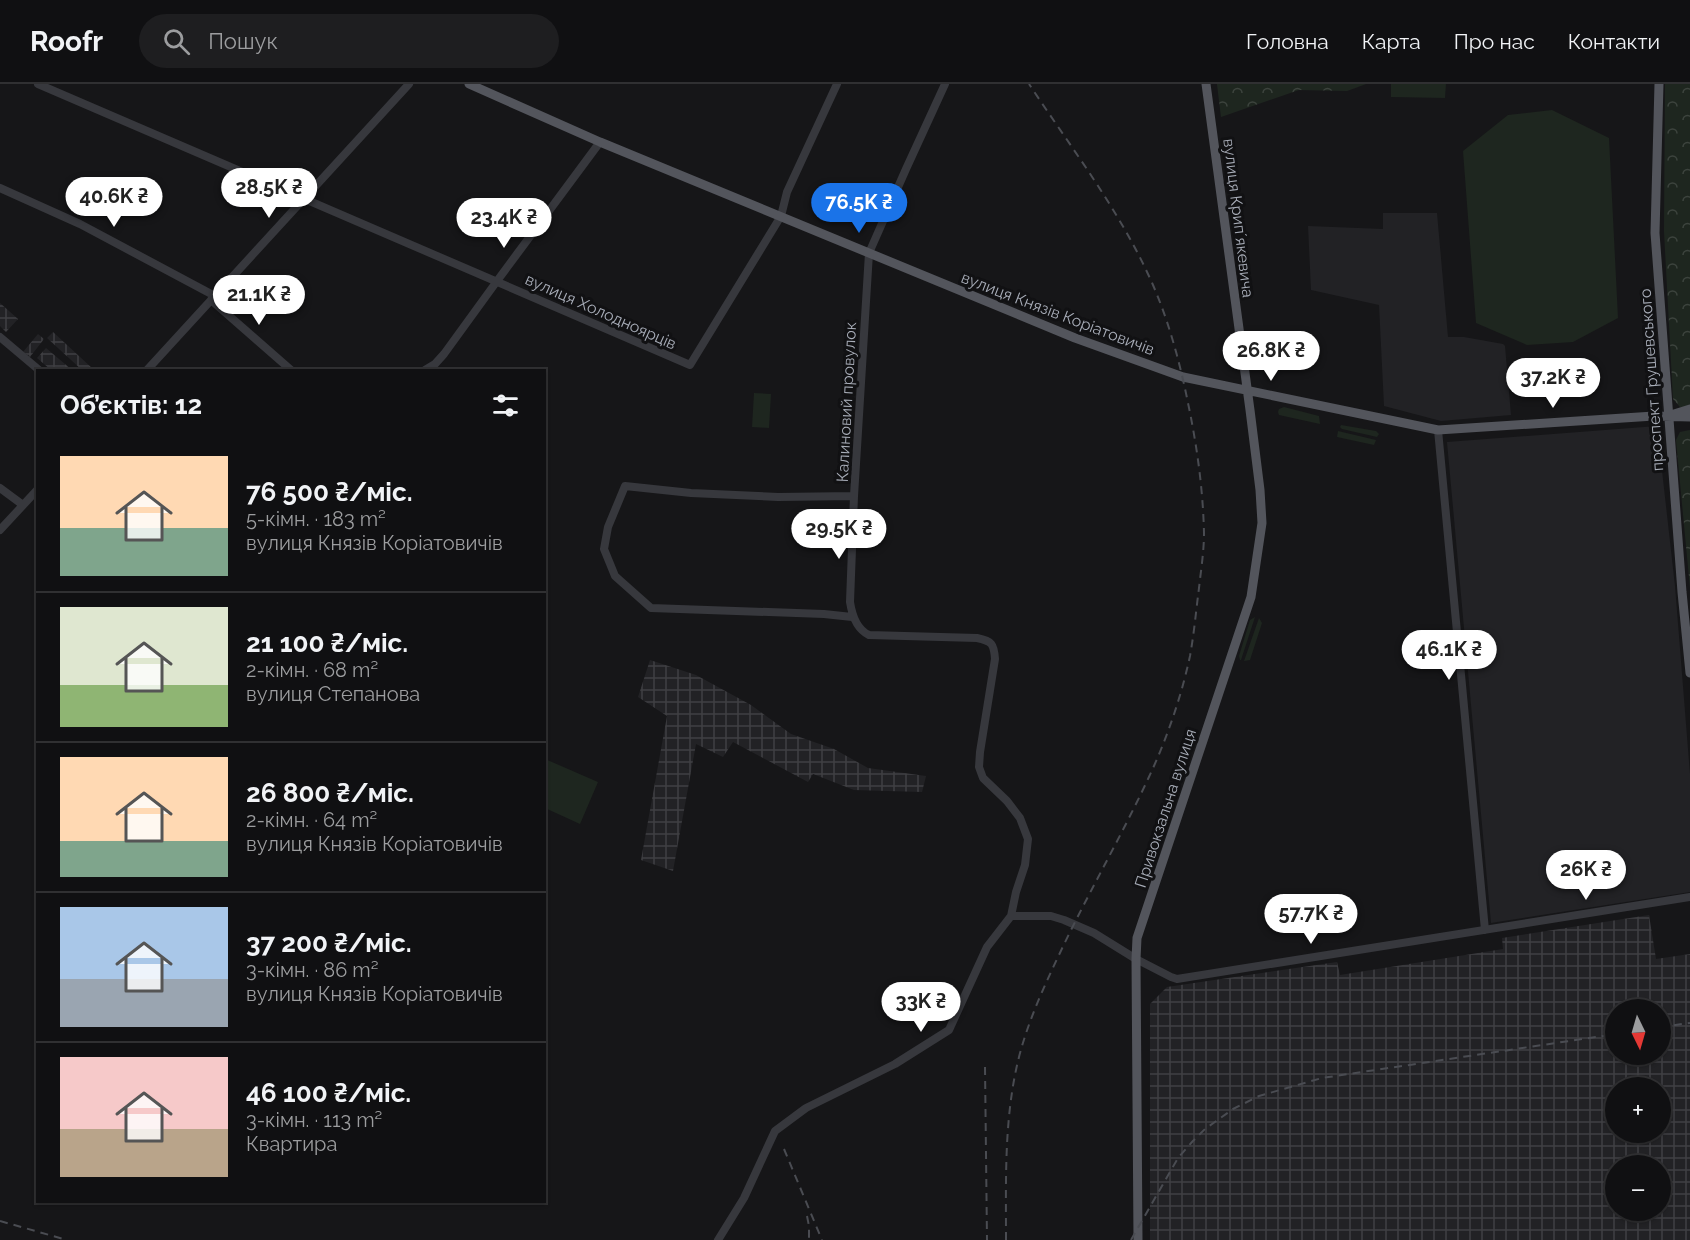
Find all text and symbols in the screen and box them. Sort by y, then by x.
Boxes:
search box [139,14,559,68]
text: Roofr [30,25,103,58]
icon: search [160,25,193,58]
text: Пошук [208,28,278,54]
text: Головна [1246,29,1329,54]
text: Карта [1362,29,1421,54]
text: Про нас [1454,29,1535,54]
text: Контакти [1568,29,1660,54]
street label: вулиця Крипʼякевича [1219,137,1258,299]
pin: 28.5K ₴ [214,168,324,219]
text: 28.5K ₴ [235,175,303,199]
pin: 40.6K ₴ [59,177,169,228]
pin: 76.5K ₴ [804,183,914,234]
text: 40.6K ₴ [80,184,148,208]
text: 76.5K ₴ [825,190,893,214]
pin: 23.4K ₴ [449,198,559,249]
text: 23.4K ₴ [471,205,537,229]
street label: вулиця Князів Коріатовичів [959,268,1157,359]
street label: вулиця Холодноярців [522,270,679,353]
pin: 21.1K ₴ [204,275,314,326]
text: 21.1K ₴ [227,282,291,306]
street label: проспект Грушевського [1636,288,1667,472]
street label: Калиновий провулок [833,321,860,483]
pin: 26.8K ₴ [1216,331,1326,382]
text: 26.8K ₴ [1237,338,1305,362]
pin: 37.2K ₴ [1498,358,1608,409]
text: 37.2K ₴ [1520,365,1586,389]
icon: filters [489,389,522,422]
text: Об’єктів: 12 [60,390,202,420]
text: 76 500 ₴/міс. [246,477,413,507]
icon: home [108,480,180,552]
text: 5-кімн. · 183 m² [246,507,386,531]
pin: 29.5K ₴ [784,509,894,560]
text: 29.5K ₴ [805,516,873,540]
text: вулиця Князів Коріатовичів [246,531,503,555]
text: 21 100 ₴/міс. [246,628,408,658]
pin: 46.1K ₴ [1394,630,1504,681]
icon: home [108,631,180,703]
text: 46.1K ₴ [1416,637,1482,661]
text: 2-кімн. · 68 m² [246,658,378,682]
text: вулиця Степанова [246,682,420,706]
street label: Привокзальна вулиця [1131,726,1200,890]
text: 26 800 ₴/міс. [246,778,414,808]
icon: home [108,781,180,853]
text: 2-кімн. · 64 m² [246,808,377,832]
text: вулиця Князів Коріатовичів [246,832,503,856]
pin: 26K ₴ [1544,850,1628,901]
text: 26K ₴ [1560,857,1612,881]
pin: 57.7K ₴ [1256,894,1366,945]
text: 57.7K ₴ [1278,901,1344,925]
text: 37 200 ₴/міс. [246,928,412,958]
icon: home [108,931,180,1003]
text: 3-кімн. · 86 m² [246,958,378,982]
text: вулиця Князів Коріатовичів [246,982,503,1006]
pin: 33K ₴ [879,982,963,1033]
text: 33K ₴ [896,989,946,1013]
north arrow [1605,999,1671,1065]
map controls [1605,999,1671,1221]
button: + [1605,1077,1671,1143]
text: 46 100 ₴/міс. [246,1078,411,1108]
icon: home [108,1081,180,1153]
text: 3-кімн. · 113 m² [246,1108,382,1132]
text: Квартира [246,1132,337,1156]
button: − [1605,1155,1671,1221]

